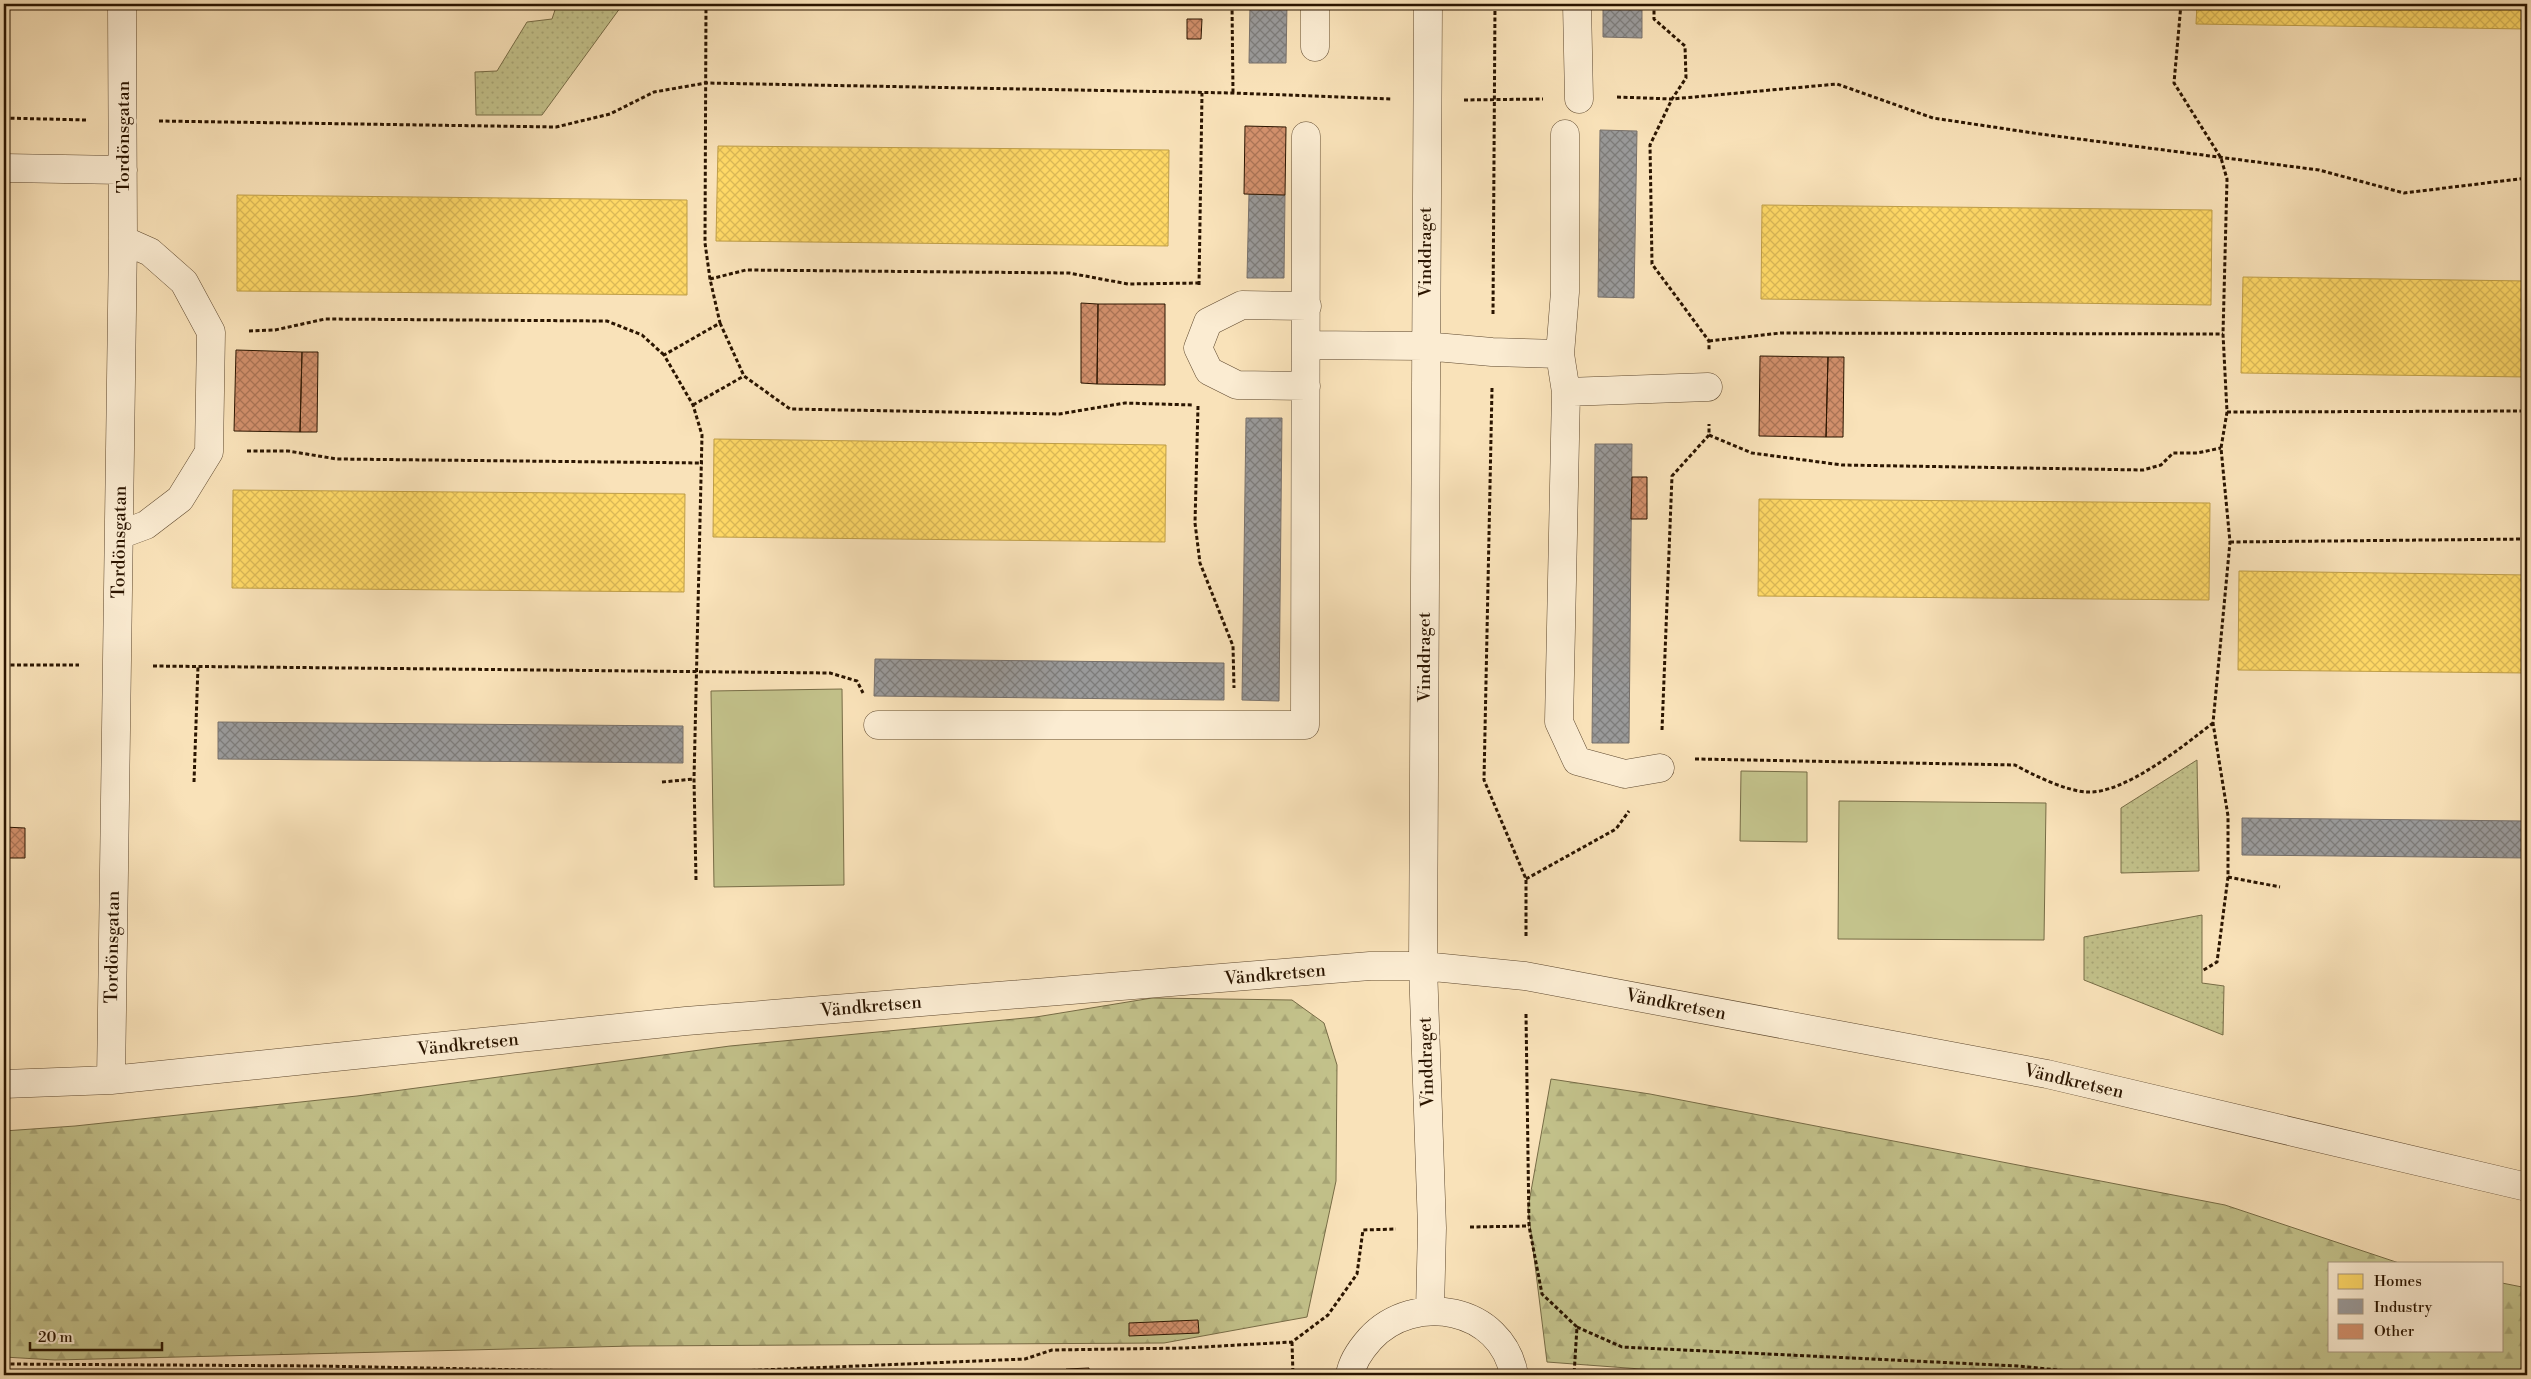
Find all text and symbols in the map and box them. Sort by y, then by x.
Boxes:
street label: Tordönsgatan [112,80,135,193]
street label: Vinddraget [1414,206,1437,298]
street label: Tordönsgatan [107,485,132,599]
street label: Vinddraget [1413,611,1436,703]
street label: Tordönsgatan [100,890,125,1004]
street label: Vändkretsen [1222,959,1327,990]
street label: Vändkretsen [1623,983,1728,1026]
street label: Vändkretsen [818,991,923,1022]
street label: Vinddraget [1413,1016,1440,1109]
street label: Vändkretsen [415,1028,520,1061]
street label: Vändkretsen [2021,1059,2126,1104]
legend [2328,1262,2504,1352]
text: Homes [2374,1272,2422,1291]
text: Industry [2374,1298,2433,1317]
scale bar [30,1319,162,1351]
text: Other [2374,1322,2415,1341]
text: 20 m [38,1328,73,1347]

